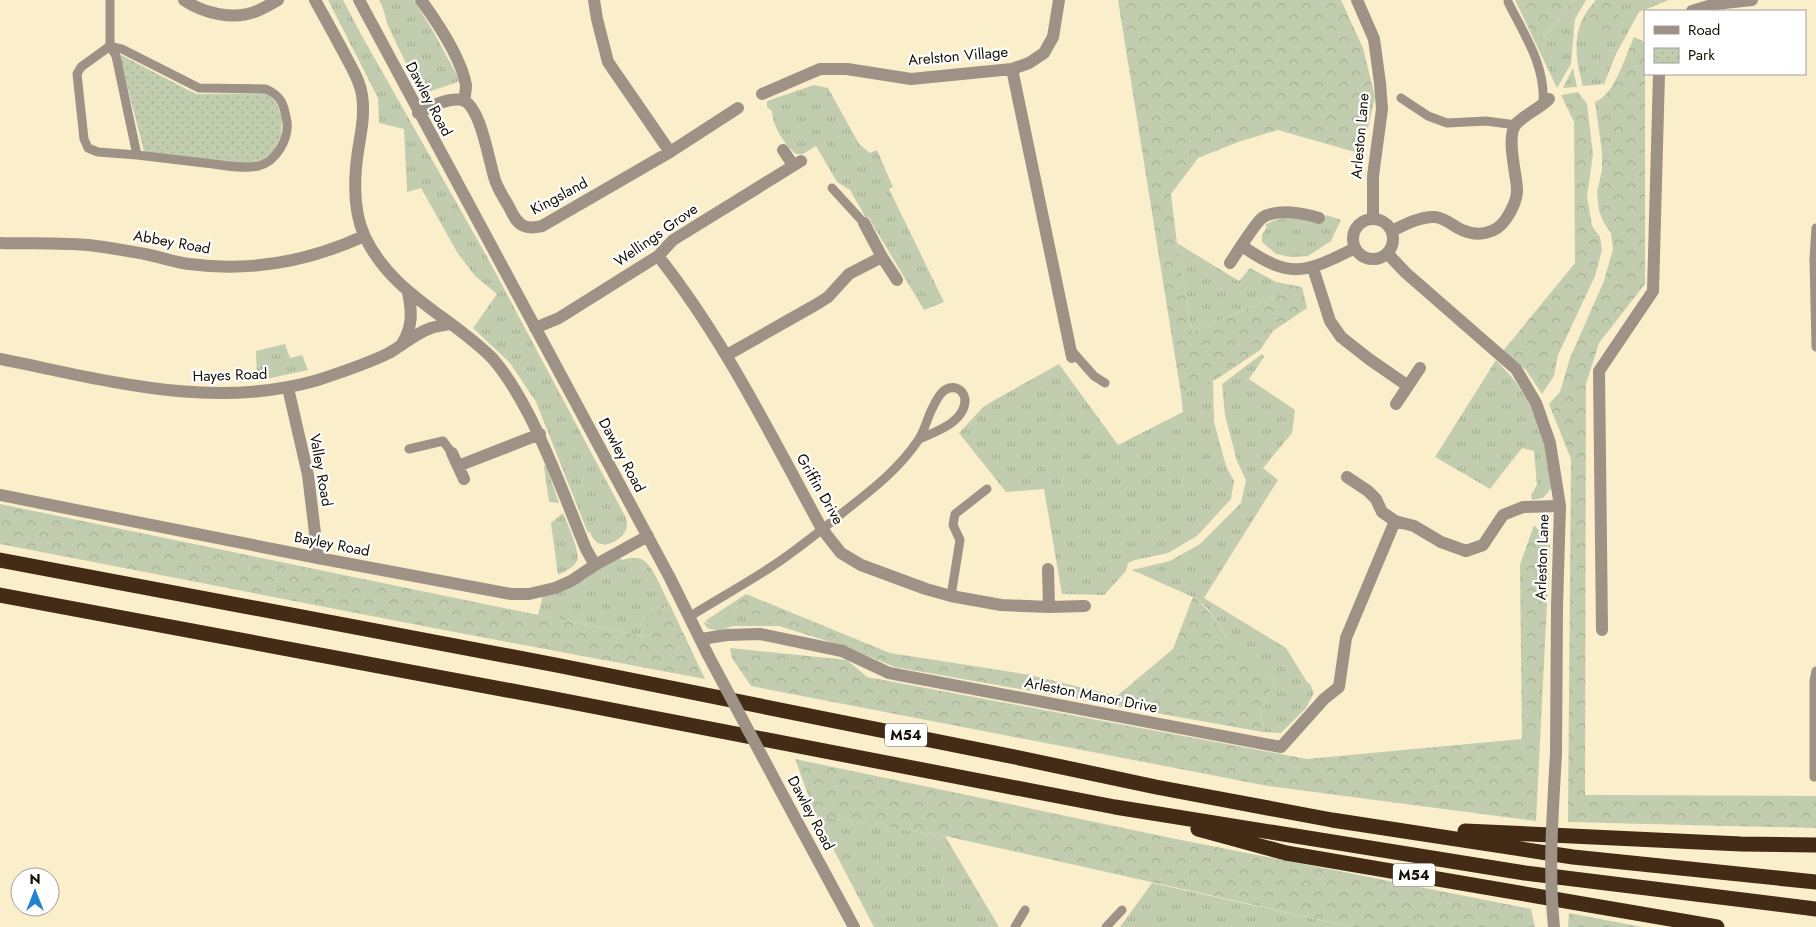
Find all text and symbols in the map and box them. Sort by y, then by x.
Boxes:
legend [1644,10,1806,75]
text: Road [1688,19,1720,41]
street label: Arelston Village [907,41,1009,71]
text: Park [1688,44,1715,66]
street label: Dawley Road [400,58,458,140]
street label: Arleston Lane [1345,92,1375,180]
street label: Kingsland [526,172,592,220]
street label: Wellings Grove [610,198,703,272]
street label: Abbey Road [132,224,212,260]
street label: Hayes Road [192,363,268,387]
street label: Dawley Road [593,414,651,496]
street label: Valley Road [304,432,338,508]
street label: Griffin Drive [791,449,849,529]
street label: Arleston Lane [1530,513,1555,600]
street label: Bayley Road [292,526,372,562]
street label: Arleston Manor Drive [1023,671,1160,719]
road number: M54 [885,724,927,746]
street label: Dawley Road [782,772,840,854]
road number: M54 [1393,864,1435,886]
north arrow [10,867,60,917]
text: N [29,869,41,889]

